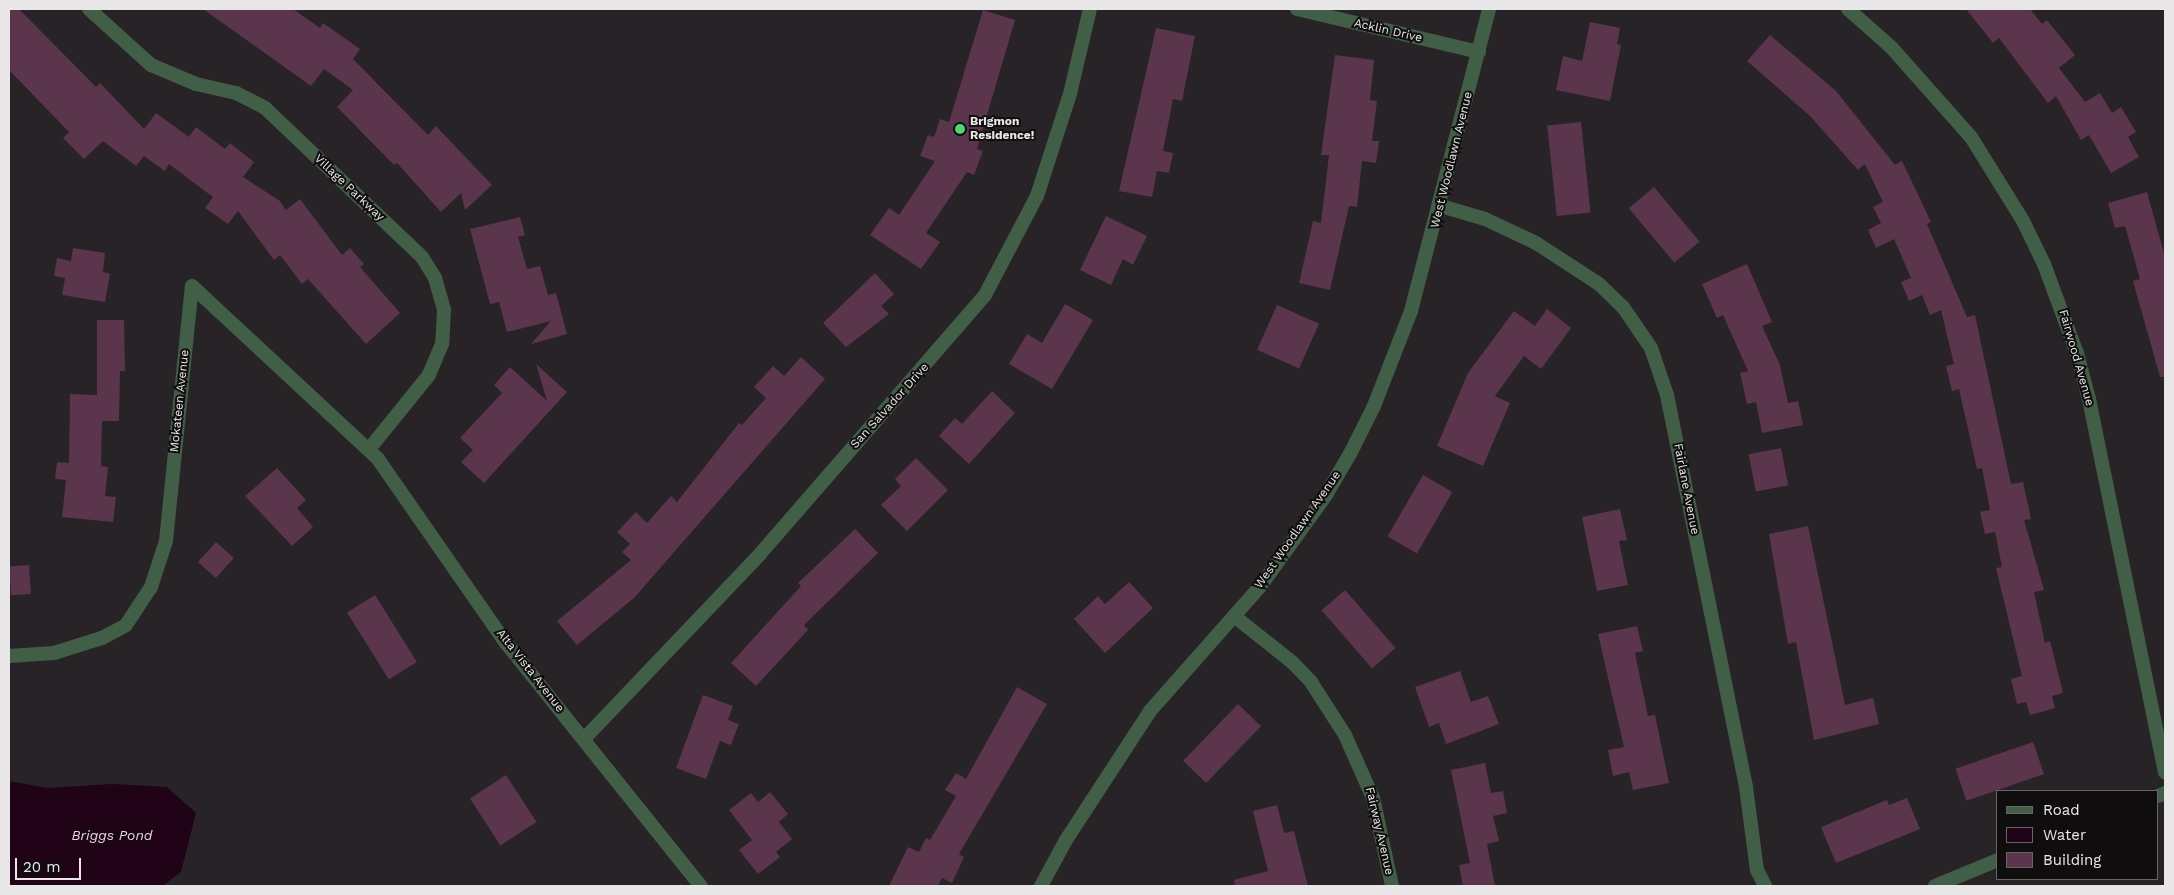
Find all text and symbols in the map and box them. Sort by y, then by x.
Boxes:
street label: Acklin Drive [1352,16,1424,46]
street label: West Woodlawn Avenue [1428,90,1476,230]
place label: Brigmon Residence! [970,115,1034,143]
marker: Brigmon Residence! [954,123,966,135]
street label: Village Parkway [311,152,387,224]
street label: Fairwood Avenue [2055,308,2097,408]
street label: Mokateen Avenue [167,349,193,453]
street label: San Salvador Drive [848,360,932,452]
street label: Fairlane Avenue [1670,442,1702,536]
street label: West Woodlawn Avenue [1252,468,1344,592]
street label: Alta Vista Avenue [493,626,567,716]
street label: Fairway Avenue [1362,785,1396,877]
legend [1996,790,2159,880]
text: Road [2043,801,2080,819]
text: Water [2043,826,2086,844]
water label: Briggs Pond [72,827,152,843]
scale bar [18,848,84,880]
text: Building [2043,851,2101,869]
text: 20 m [23,858,61,876]

